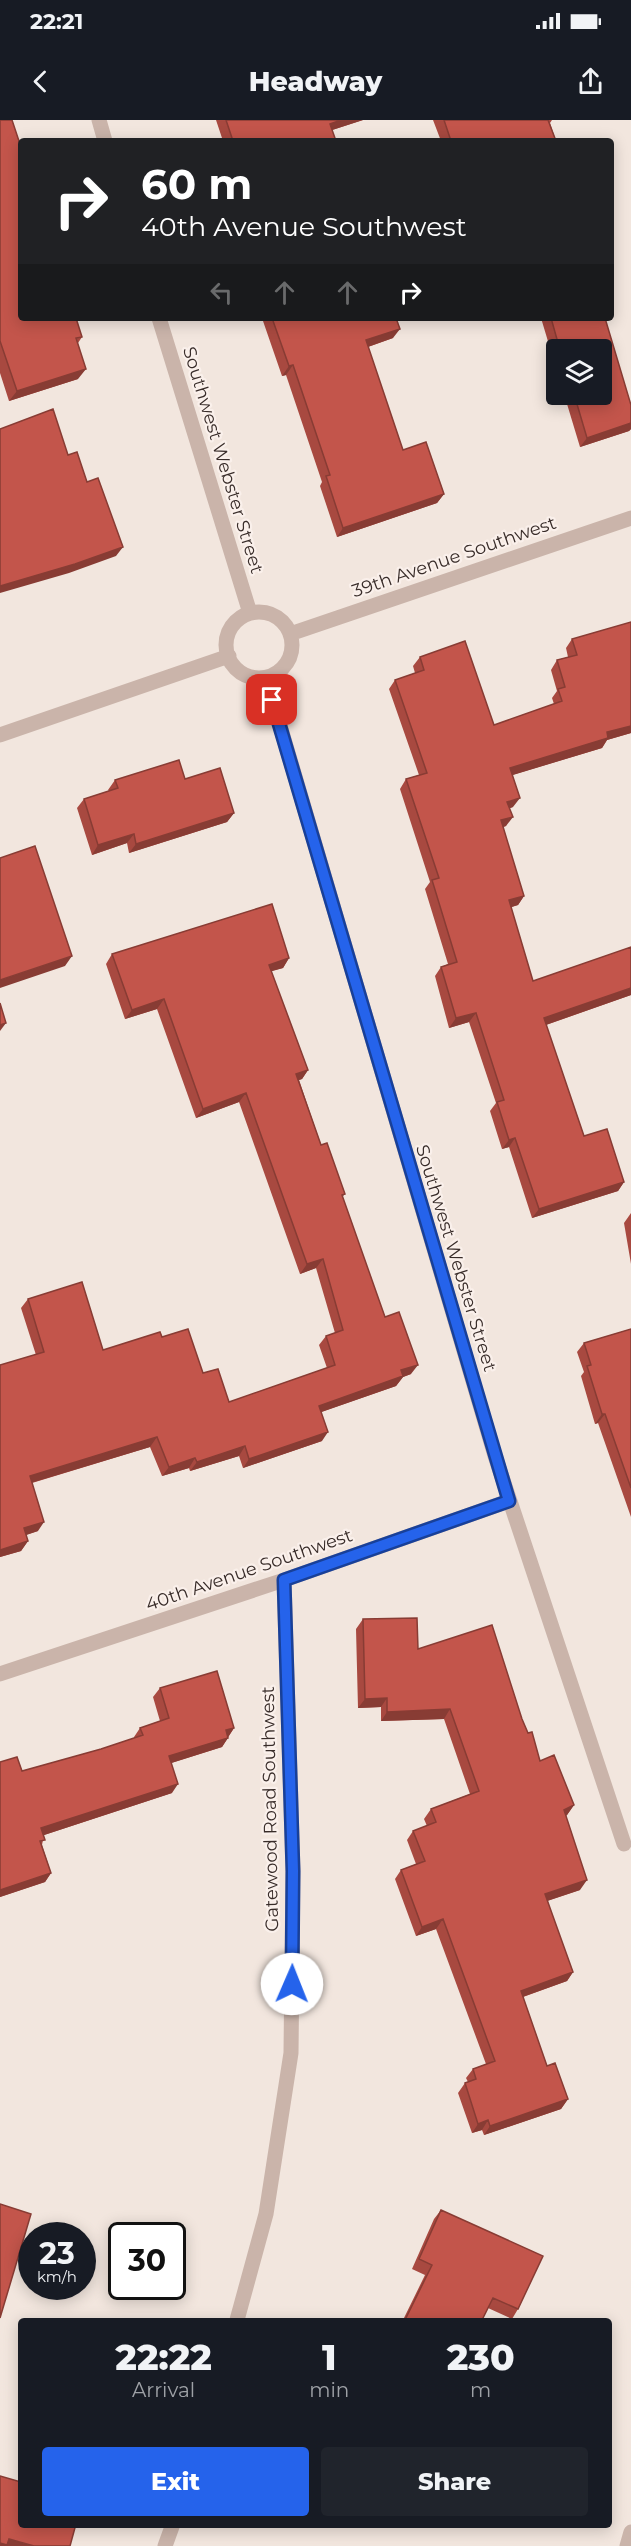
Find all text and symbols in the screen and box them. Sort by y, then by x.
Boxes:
text: 22:21 [30,8,83,35]
icon: back [24,65,57,98]
text: Headway [249,65,382,98]
icon: share [574,65,607,98]
text: 60 m [141,158,252,210]
icon: right [42,162,120,240]
text: 40th Avenue Southwest [141,210,467,243]
icon: left [205,276,238,309]
icon: ahead [268,276,301,309]
icon: ahead [331,276,364,309]
icon: right [394,276,427,309]
map controls [546,339,612,405]
button: layers [546,339,612,405]
street label: Southwest Webster Street [178,344,268,576]
street label: 39th Avenue Southwest [349,512,559,602]
pin [246,674,297,725]
icon: arrive [255,683,288,716]
street label: Southwest Webster Street [411,1142,501,1374]
street label: 40th Avenue Southwest [143,1524,355,1616]
street label: Gatewood Road Southwest [257,1686,283,1932]
position arrow [260,1952,324,2016]
speed limit sign: 30 [108,2222,186,2300]
text: 23 [39,2235,75,2272]
text: km/h [37,2267,77,2286]
text: 22:22 [115,2335,212,2379]
text: 1 [322,2335,337,2379]
text: 230 [447,2335,515,2379]
text: Arrival [132,2378,195,2402]
text: min [309,2378,349,2402]
text: m [470,2378,491,2402]
button: Exit [42,2447,309,2516]
button: Share [321,2447,588,2516]

